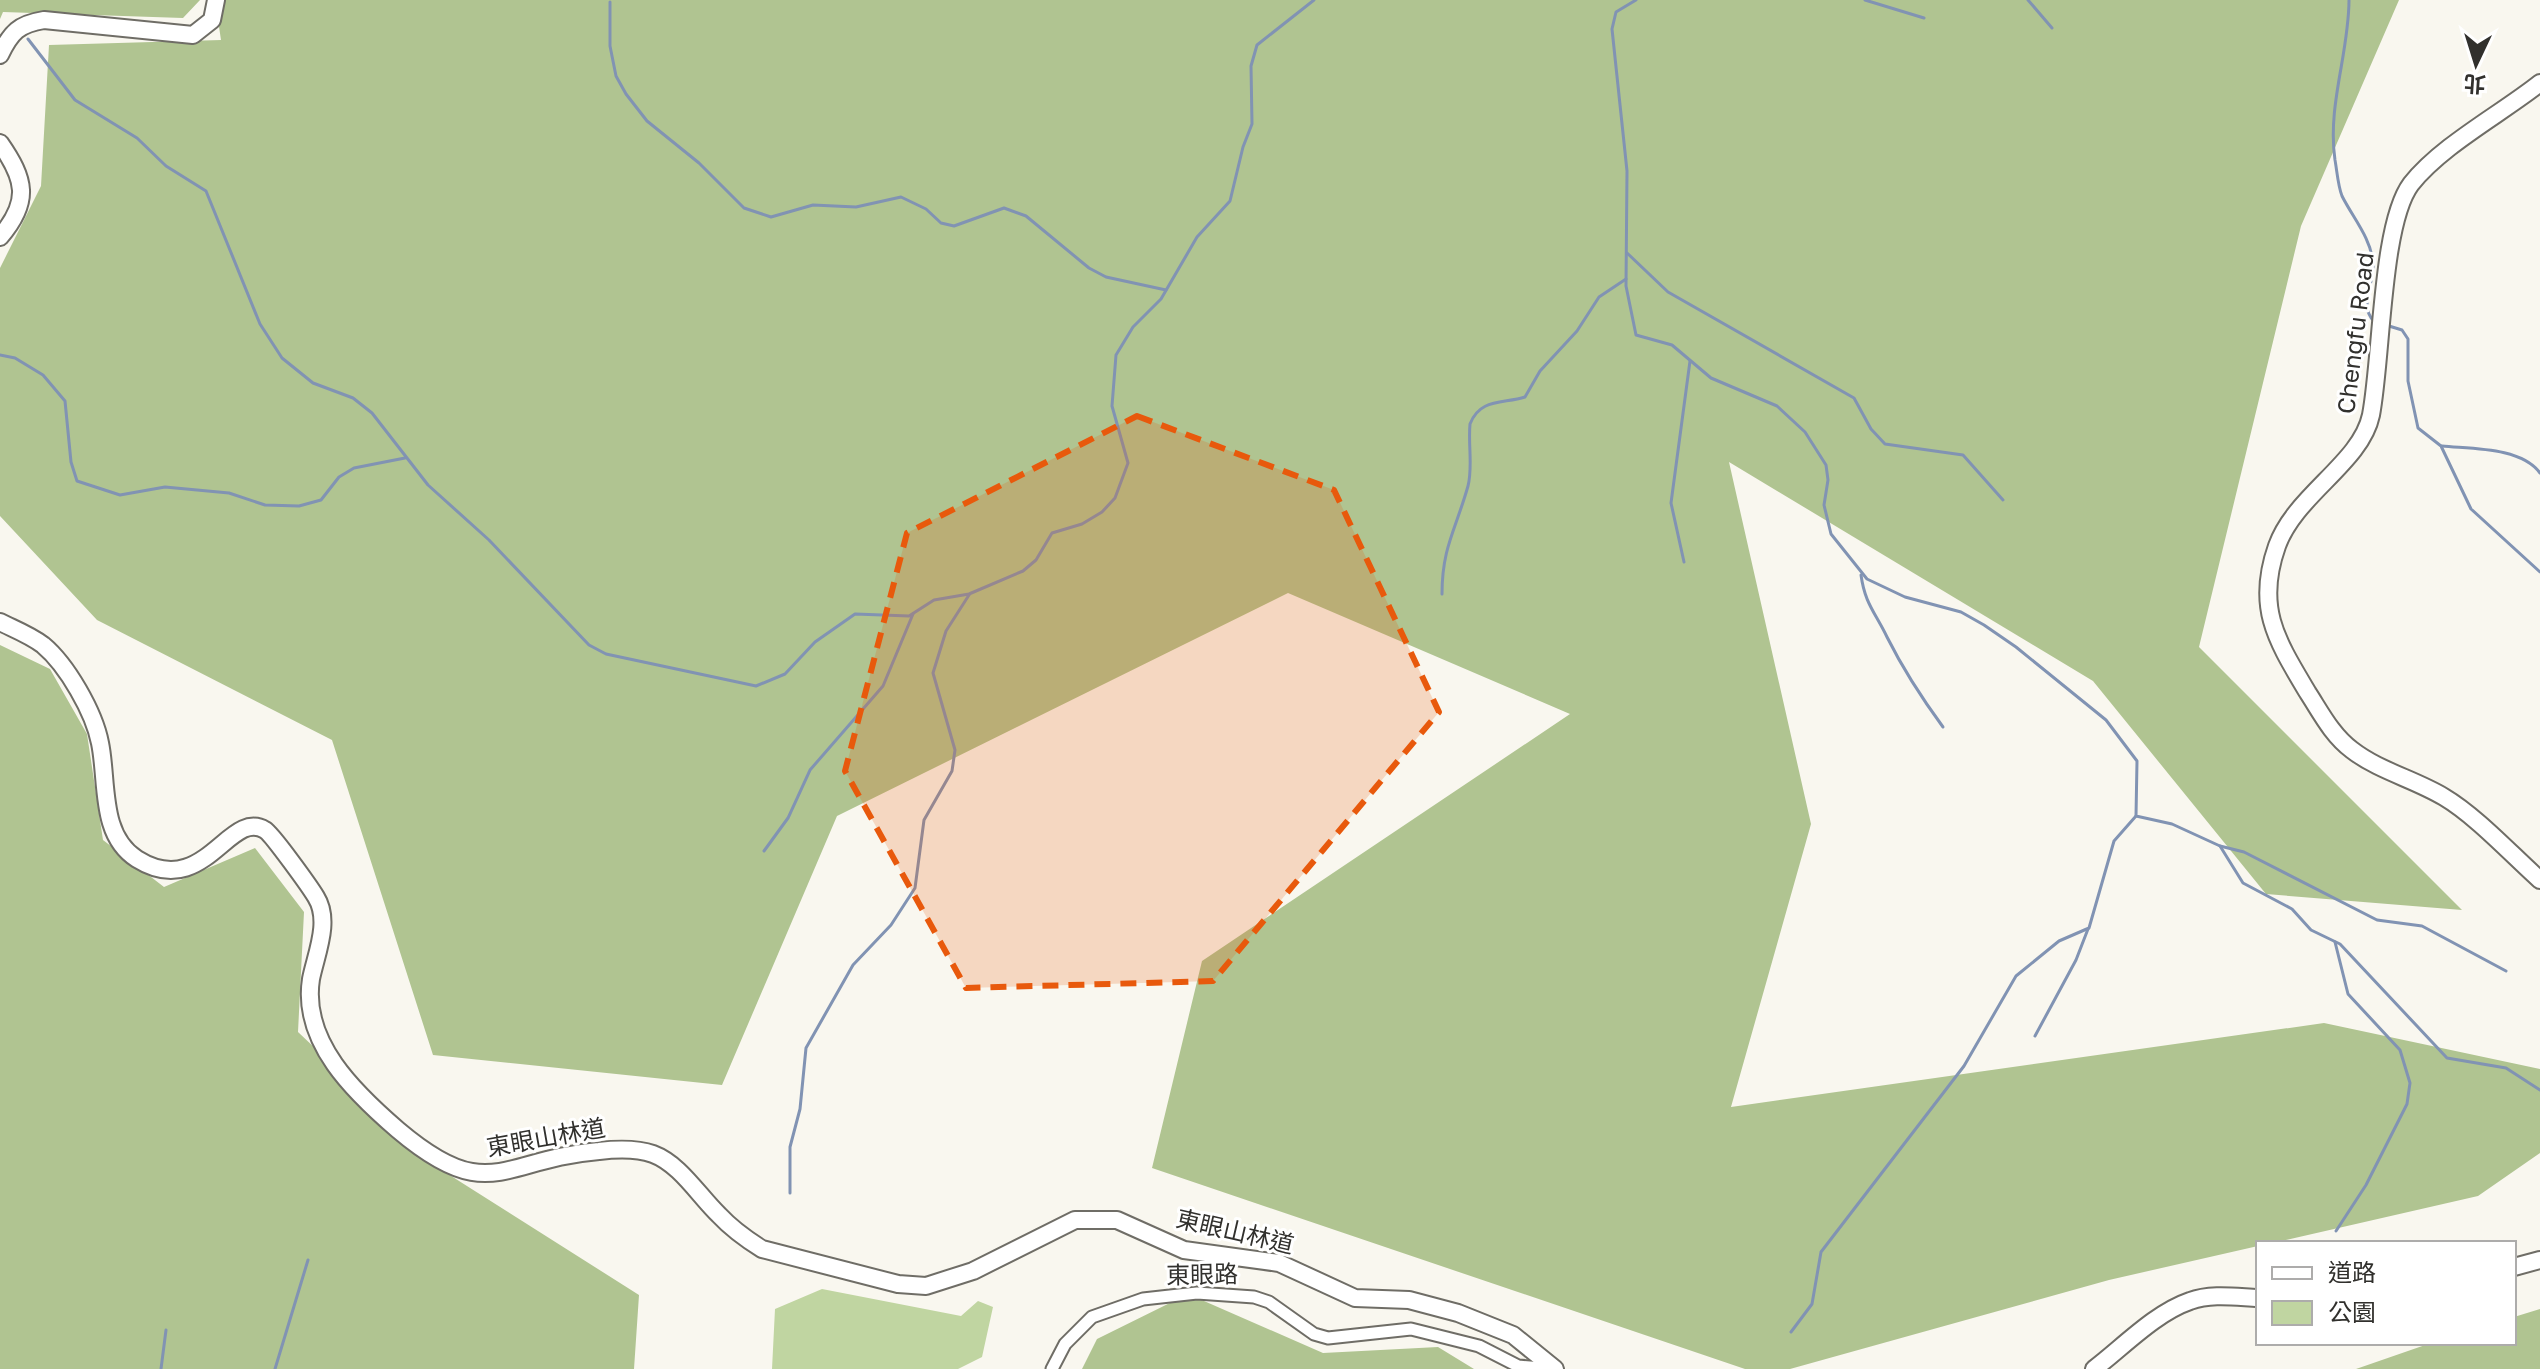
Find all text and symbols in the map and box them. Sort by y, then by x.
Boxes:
north arrow [2436,24,2516,104]
text: 北 [2463,70,2486,99]
street label: Chengfu Road [2330,250,2379,415]
street label: 東眼山林道 [484,1112,607,1161]
street label: 東眼山林道 [1174,1203,1297,1258]
legend [2256,1241,2516,1345]
text: 道路 [2328,1257,2376,1286]
street label: 東眼路 [1166,1258,1238,1289]
text: 公園 [2328,1297,2376,1326]

